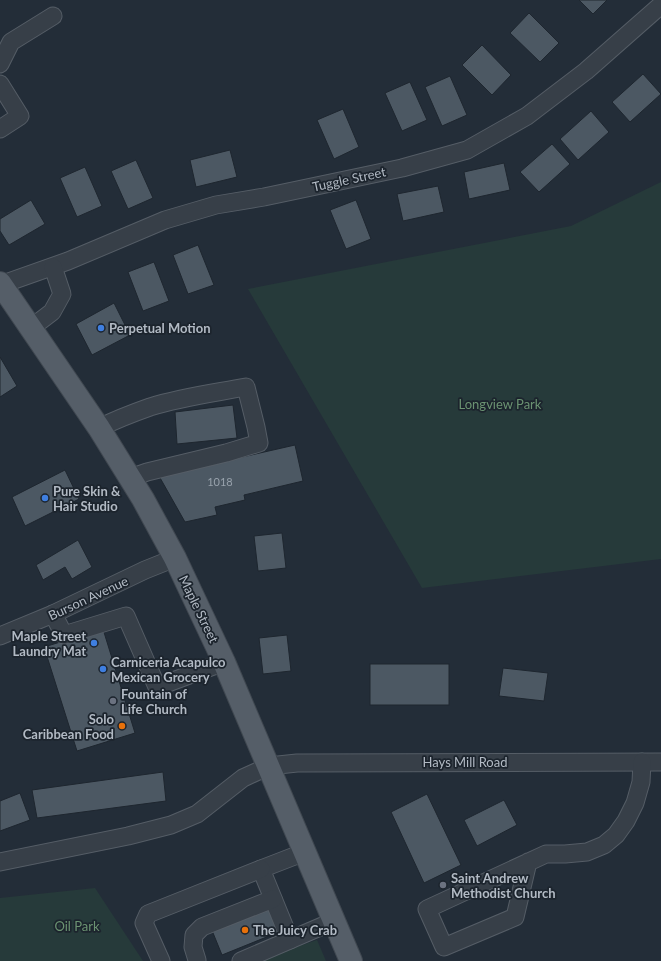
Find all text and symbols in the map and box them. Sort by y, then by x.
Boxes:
street label: Tuggle Street [311,163,387,195]
place label: Perpetual Motion [109,320,211,336]
marker: Perpetual Motion [96,323,106,333]
park label: Longview Park [459,396,542,412]
house number: 1018 [207,475,233,488]
place label: Pure Skin & Hair Studio [53,483,121,514]
marker: Pure Skin & Hair Studio [40,493,50,503]
street label: Burson Avenue [45,572,131,624]
street label: Maple Street [176,573,222,646]
place label: Maple Street Laundry Mat [12,628,86,659]
marker: Maple Street Laundry Mat [89,638,99,648]
place label: Carniceria Acapulco Mexican Grocery [111,654,226,685]
marker: Carniceria Acapulco Mexican Grocery [98,664,108,674]
place label: Fountain of Life Church [121,686,187,717]
marker: Fountain of Life Church [108,696,118,706]
place label: Solo Caribbean Food [23,711,115,742]
marker: Solo Caribbean Food [117,721,127,731]
street label: Hays Mill Road [423,754,507,770]
place label: Saint Andrew Methodist Church [451,870,556,901]
marker: Saint Andrew Methodist Church [438,880,448,890]
park label: Oil Park [54,918,100,934]
place label: The Juicy Crab [253,922,337,938]
marker: The Juicy Crab [240,925,250,935]

